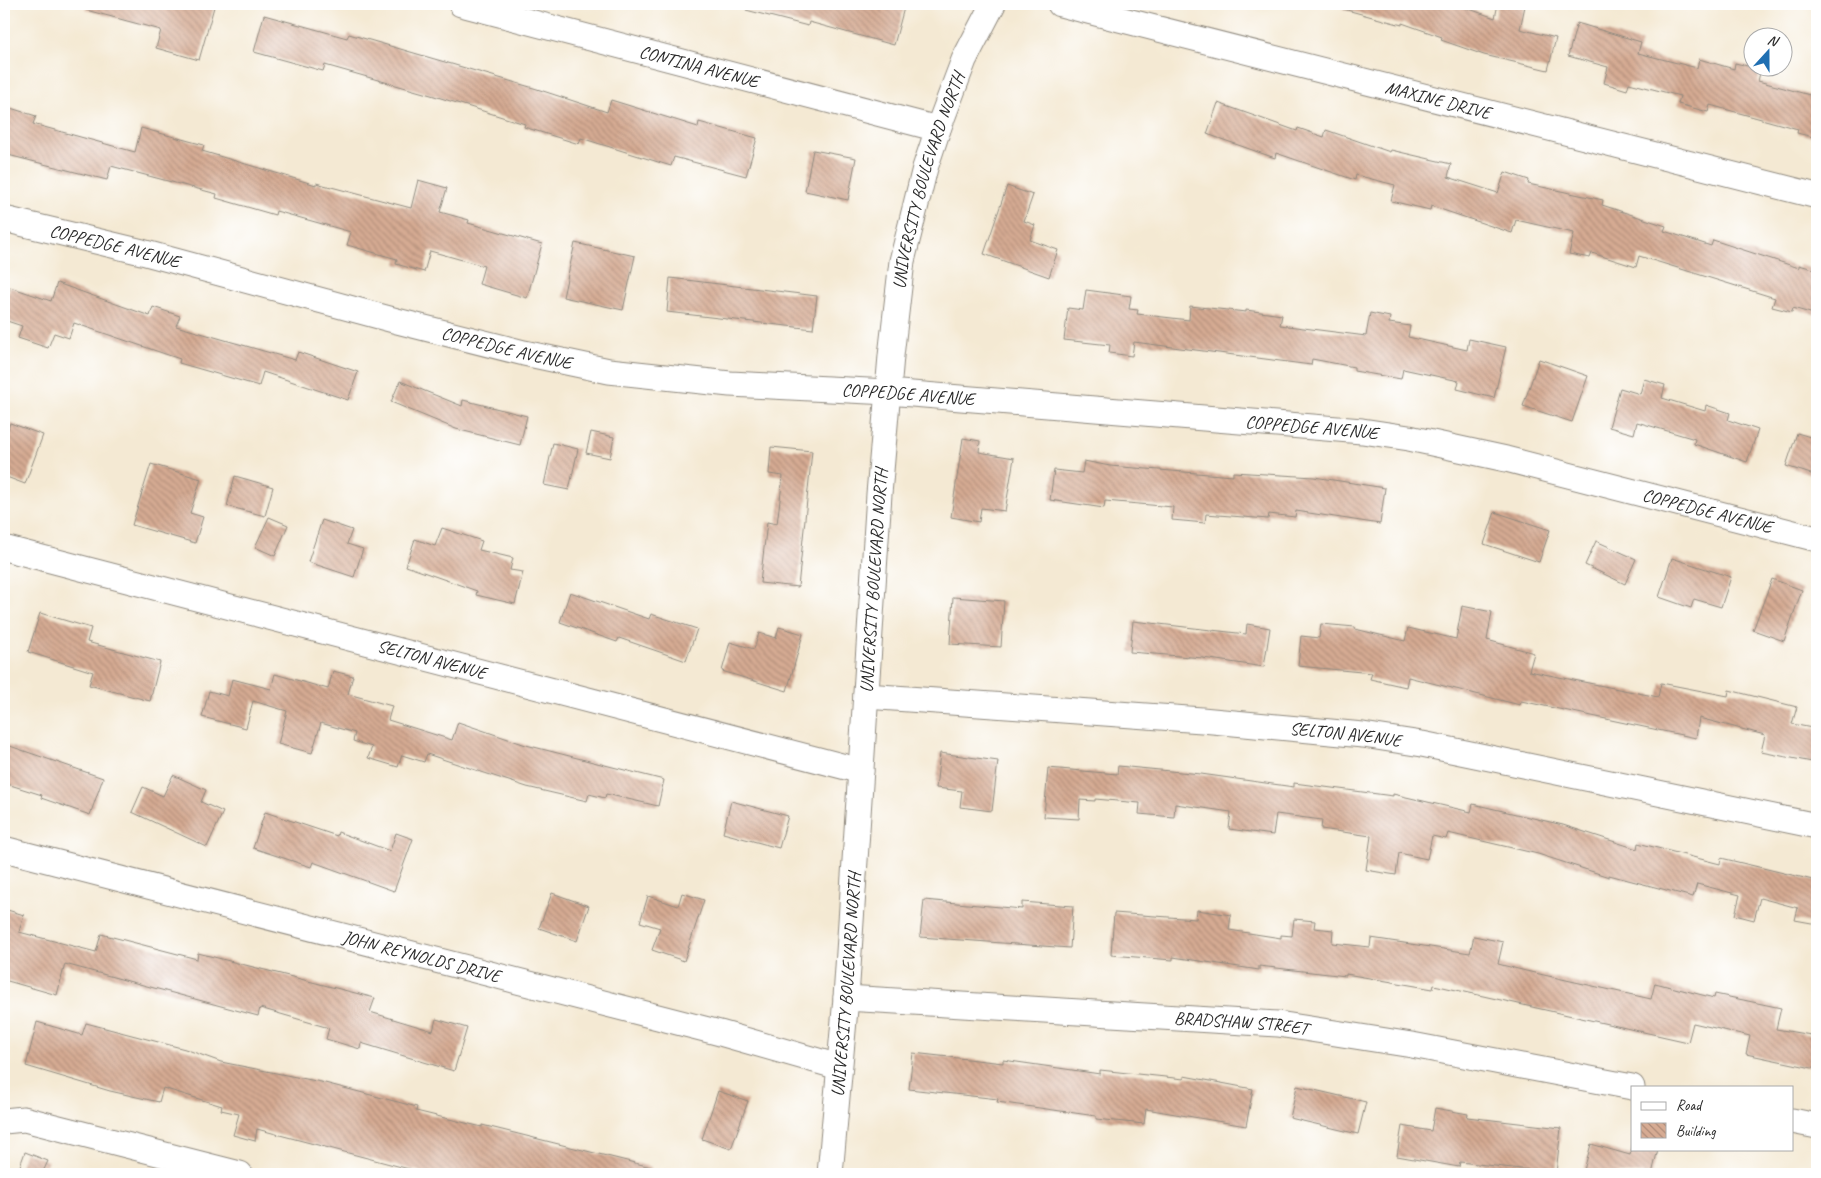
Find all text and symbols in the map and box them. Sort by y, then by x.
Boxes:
north arrow [1744,28,1794,78]
text: N [1765,31,1782,51]
street label: CONTINA AVENUE [637,40,763,93]
street label: UNIVERSITY BOULEVARD NORTH [888,67,970,290]
street label: MAXINE DRIVE [1383,76,1495,124]
street label: COPPEDGE AVENUE [48,219,184,273]
street label: COPPEDGE AVENUE [439,322,576,374]
street label: COPPEDGE AVENUE [841,379,978,410]
street label: COPPEDGE AVENUE [1245,410,1382,445]
street label: UNIVERSITY BOULEVARD NORTH [855,465,892,693]
street label: COPPEDGE AVENUE [1640,484,1777,539]
street label: SELTON AVENUE [375,635,491,685]
street label: SELTON AVENUE [1289,717,1405,752]
street label: UNIVERSITY BOULEVARD NORTH [826,869,865,1097]
street label: JOHN REYNOLDS DRIVE [339,925,505,988]
street label: BRADSHAW STREET [1173,1007,1314,1040]
legend [1631,1086,1794,1150]
text: Road [1676,1096,1703,1115]
text: Building [1676,1122,1716,1141]

